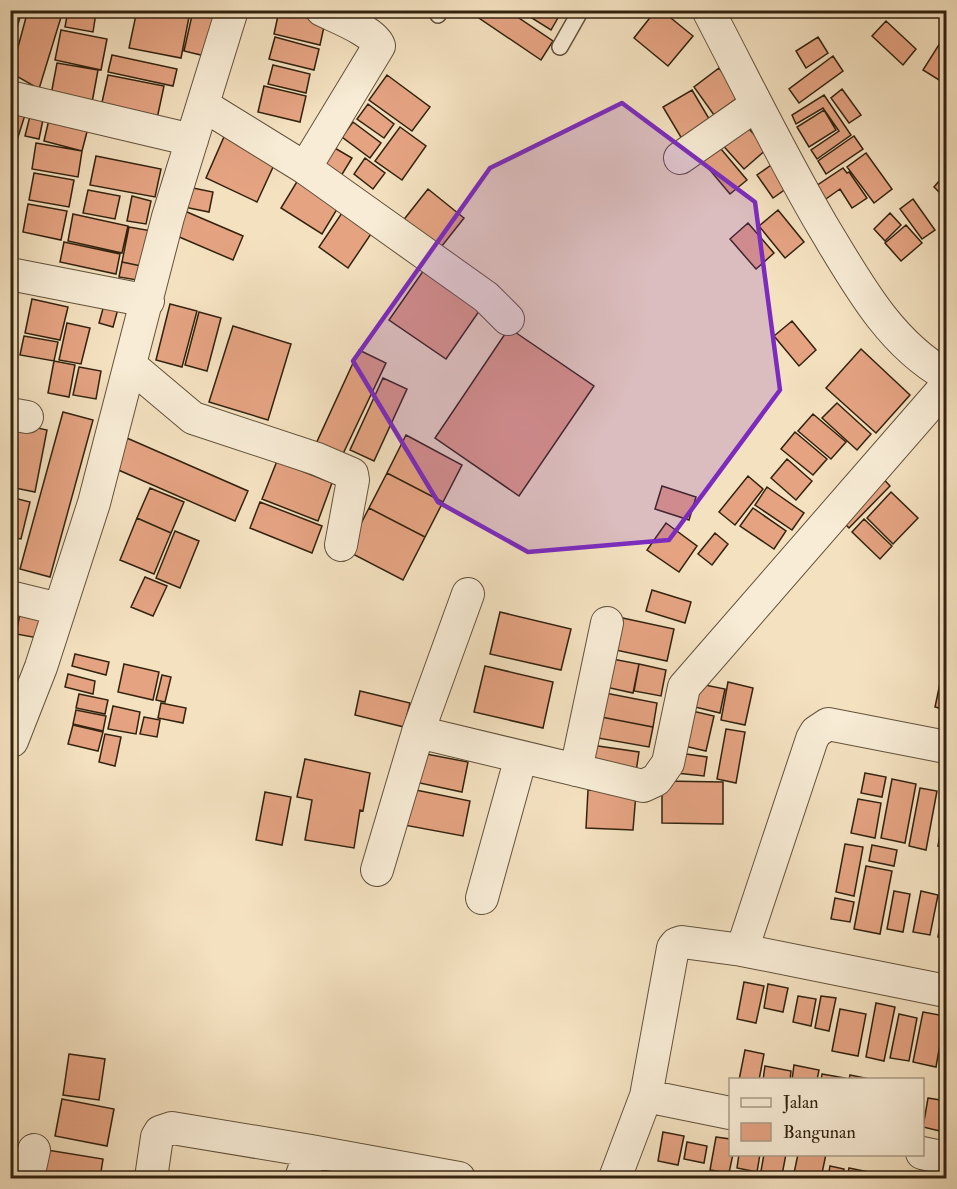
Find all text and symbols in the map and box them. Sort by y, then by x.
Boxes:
legend [729,1078,924,1156]
text: Jalan [782,1091,819,1114]
text: Bangunan [783,1121,856,1144]

